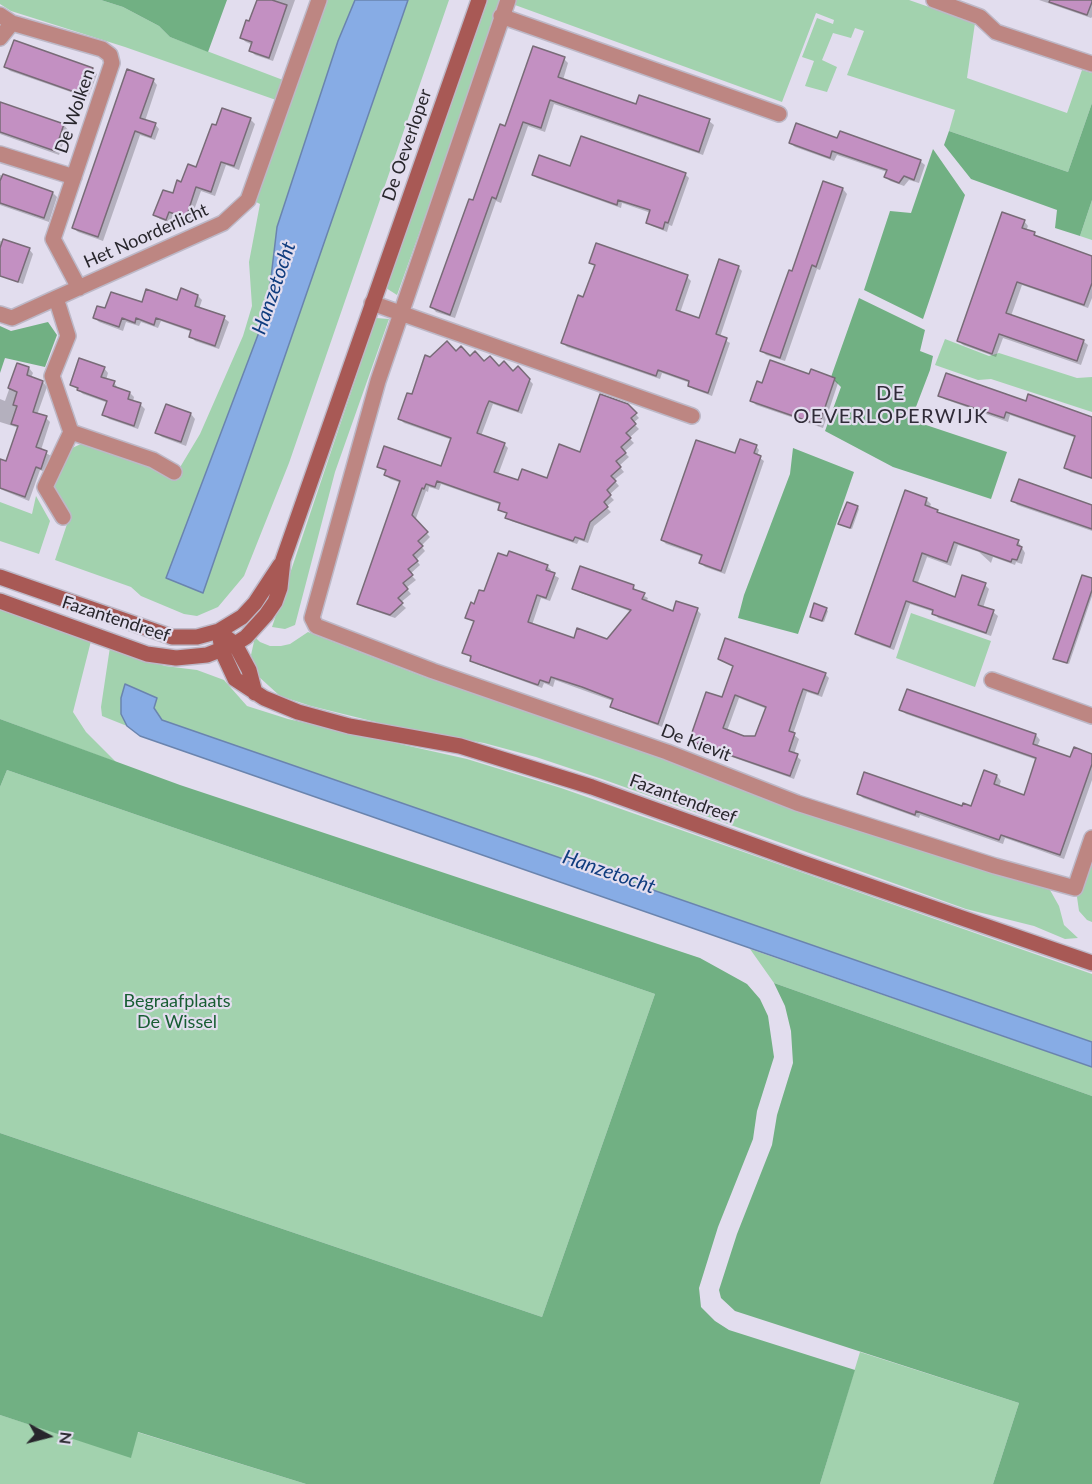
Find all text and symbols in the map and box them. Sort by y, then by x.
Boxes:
street label: De Wolken [50,66,100,156]
street label: De Oeverloper [378,86,436,204]
street label: Het Noorderlicht [81,199,211,273]
water label: Hanzetocht [247,239,301,337]
district label: DE OEVERLOPERWIJK [793,382,989,429]
street label: Fazantendreef [59,591,173,647]
street label: De Kievit [658,720,734,766]
street label: Fazantendreef [627,770,739,828]
water label: Hanzetocht [560,845,658,899]
park label: Begraafplaats De Wissel [123,990,231,1032]
north arrow [18,1406,78,1466]
text: N [56,1431,77,1446]

